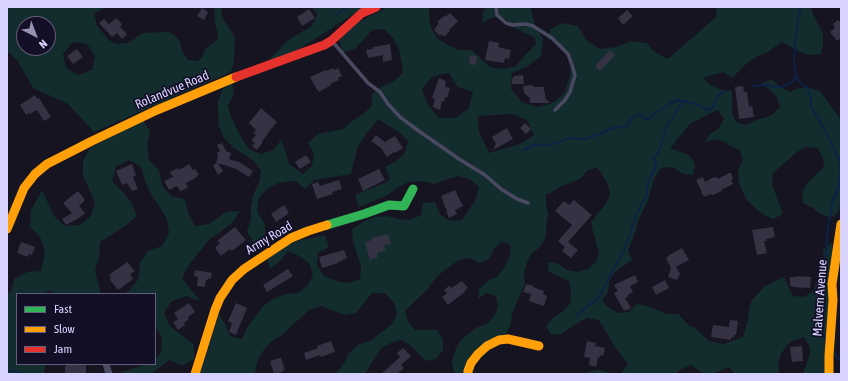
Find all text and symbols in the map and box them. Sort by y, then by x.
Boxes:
north arrow [16,16,56,56]
text: N [37,38,50,51]
street label: Rolandvue Road [133,67,211,113]
street label: Army Road [243,218,295,258]
street label: Malvern Avenue [810,259,830,337]
legend [16,293,156,365]
text: Fast [54,302,72,316]
text: Slow [54,322,75,336]
text: Jam [54,342,72,356]

